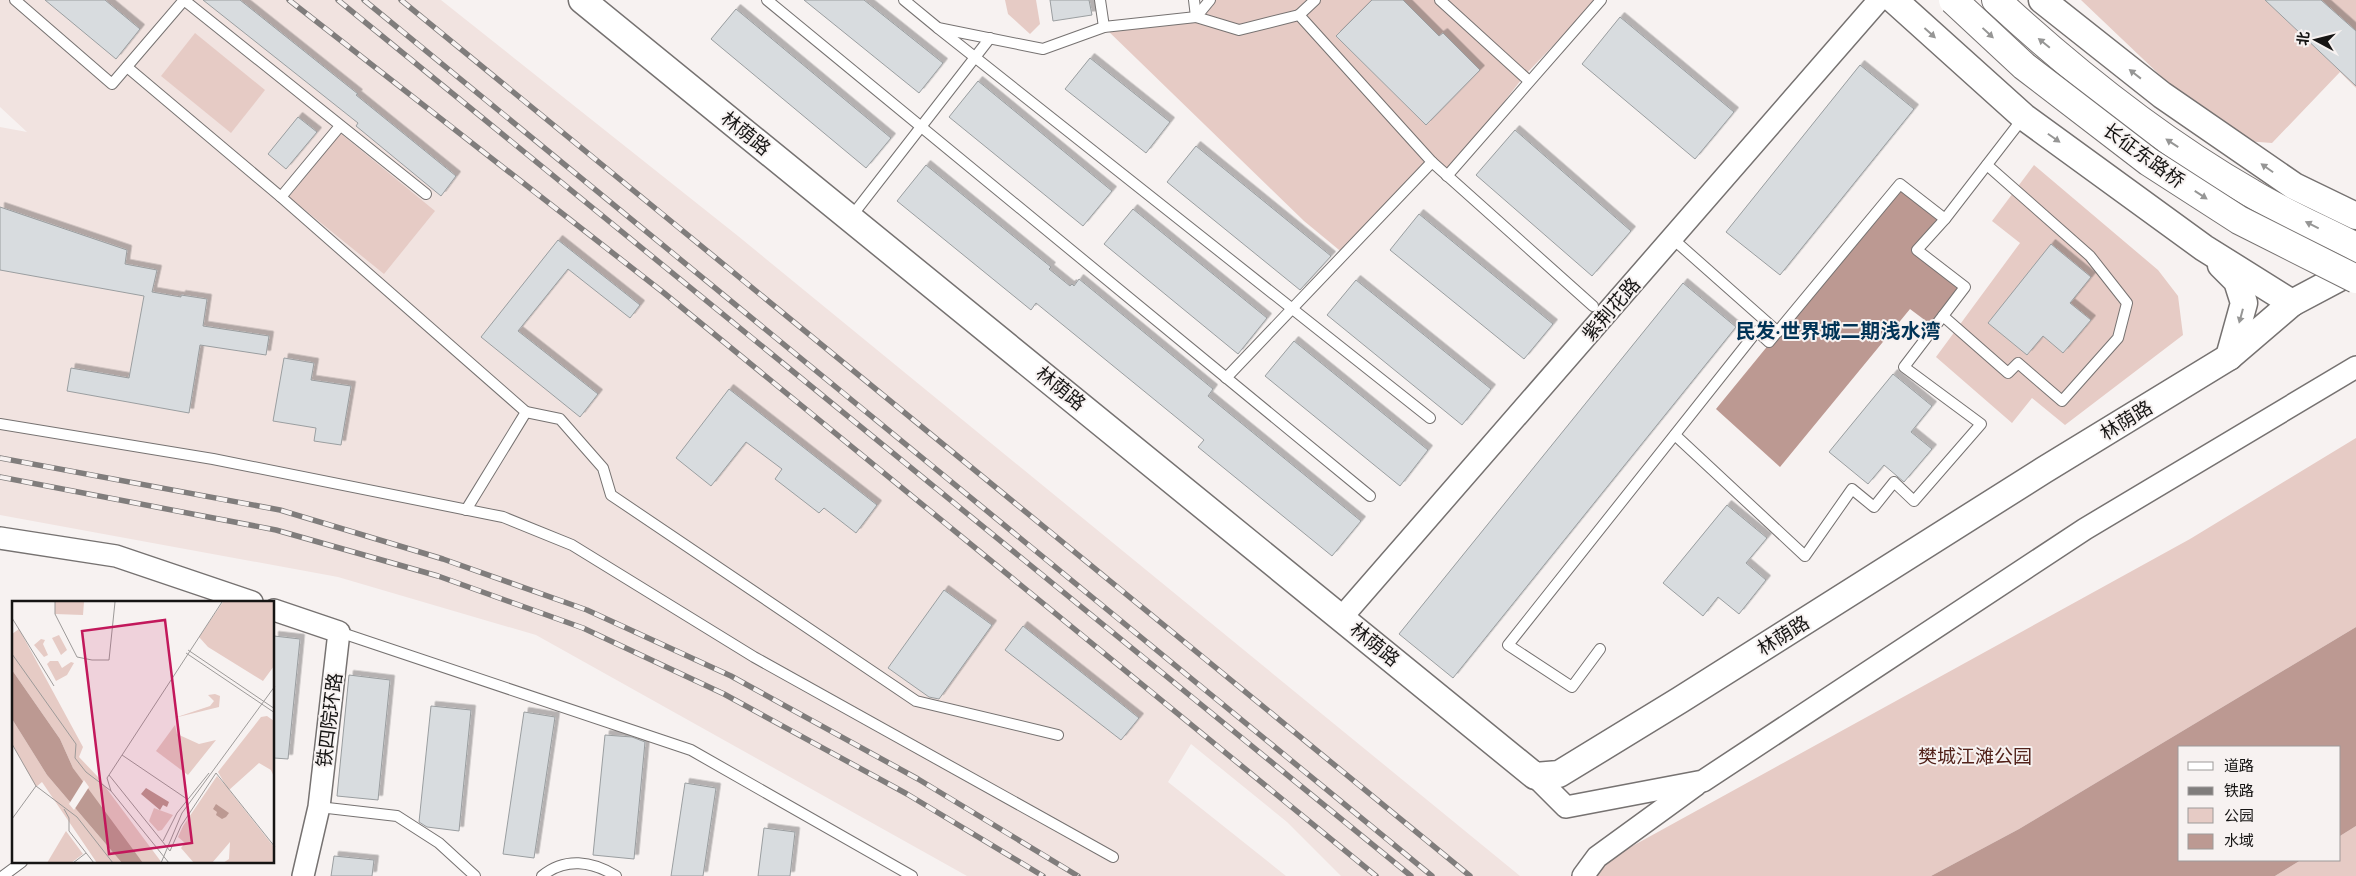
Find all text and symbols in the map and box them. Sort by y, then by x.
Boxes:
north arrow [2291,15,2341,65]
one-way arrow [1924,27,1936,39]
one-way arrow [1982,27,1994,39]
text: 北 [2294,30,2313,46]
one-way arrow [2038,38,2051,49]
one-way arrow [2129,68,2142,79]
street label: 林荫路 [716,107,774,161]
street label: 长征东路桥 [2098,119,2188,193]
one-way arrow [2047,133,2060,143]
one-way arrow [2166,138,2179,148]
one-way arrow [2261,163,2274,173]
one-way arrow [2194,191,2207,200]
one-way arrow [2305,221,2320,229]
street label: 紫荆花路 [1579,274,1646,346]
one-way arrow [2236,309,2244,324]
district label: 民发·世界城二期浅水湾 [1736,320,1940,344]
street label: 林荫路 [1031,362,1089,416]
street label: 林荫路 [2096,397,2157,446]
inset map [12,601,275,864]
street label: 林荫路 [1754,611,1814,661]
street label: 林荫路 [1345,618,1403,672]
street label: 铁四院环路 [313,672,348,769]
park label: 樊城江滩公园 [1918,746,2032,769]
legend [2178,746,2341,861]
text: 道路 [2224,757,2254,776]
text: 铁路 [2224,782,2254,801]
text: 公园 [2224,807,2254,826]
text: 水域 [2224,832,2254,851]

